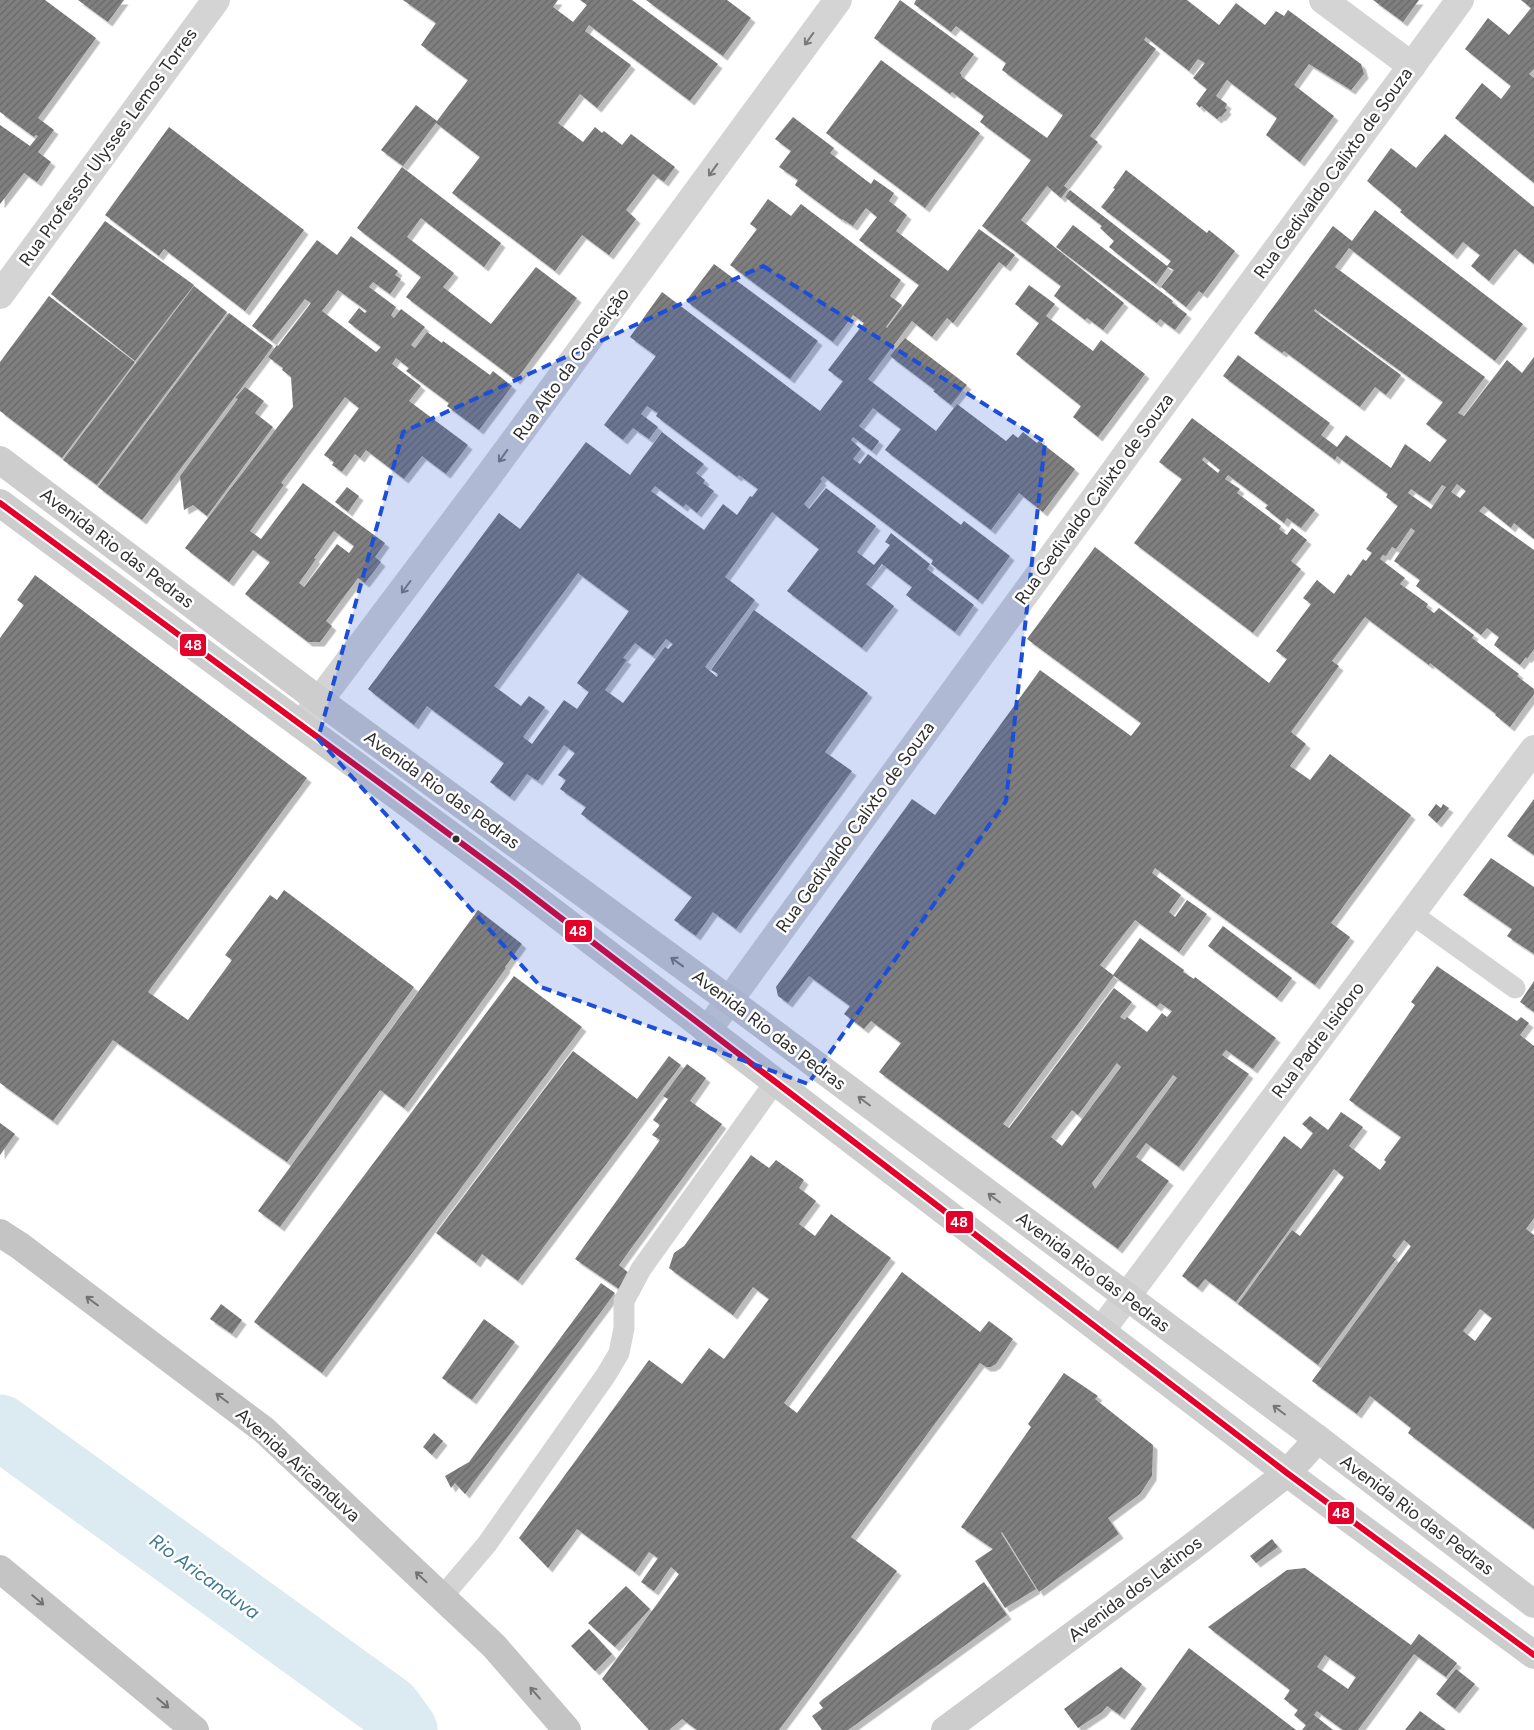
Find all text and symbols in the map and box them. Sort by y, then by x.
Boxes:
street label: Rua Professor Ulysses Lemos Torres [14,24,202,270]
one-way arrow [804,32,815,45]
street label: Rua Gedivaldo Calixto de Souza [1249,63,1417,283]
one-way arrow [708,163,718,177]
street label: Rua Alto da Conceição [508,283,634,445]
street label: Rua Gedivaldo Calixto de Souza [1010,389,1178,609]
one-way arrow [498,449,508,463]
street label: Avenida Rio das Pedras [36,483,198,613]
one-way arrow [401,580,411,594]
line badge: 48 [179,633,207,657]
text: 48 [184,637,202,654]
street label: Rua Gedivaldo Calixto de Souza [771,717,939,937]
street label: Avenida Rio das Pedras [360,726,524,854]
unlabelled marker [451,834,461,844]
line badge: 48 [564,919,593,943]
text: 48 [569,923,587,940]
one-way arrow [671,957,685,967]
street label: Avenida Rio das Pedras [688,965,850,1095]
street label: Rua Padre Isidoro [1267,977,1369,1103]
one-way arrow [858,1095,871,1106]
one-way arrow [987,1193,1001,1203]
street label: Avenida Rio das Pedras [1012,1207,1174,1337]
line badge: 48 [945,1210,974,1234]
text: 48 [950,1214,968,1231]
one-way arrow [86,1295,99,1306]
one-way arrow [215,1393,229,1403]
street label: Avenida Aricanduva [231,1403,365,1527]
one-way arrow [1272,1405,1286,1415]
street label: Avenida Rio das Pedras [1336,1450,1498,1580]
line badge: 48 [1327,1501,1355,1525]
text: 48 [1332,1505,1350,1522]
water label: Rio Aricanduva [145,1529,264,1624]
street label: Avenida dos Latinos [1064,1532,1206,1646]
one-way arrow [414,1571,427,1583]
one-way arrow [31,1594,44,1605]
one-way arrow [530,1687,541,1700]
one-way arrow [156,1698,169,1709]

